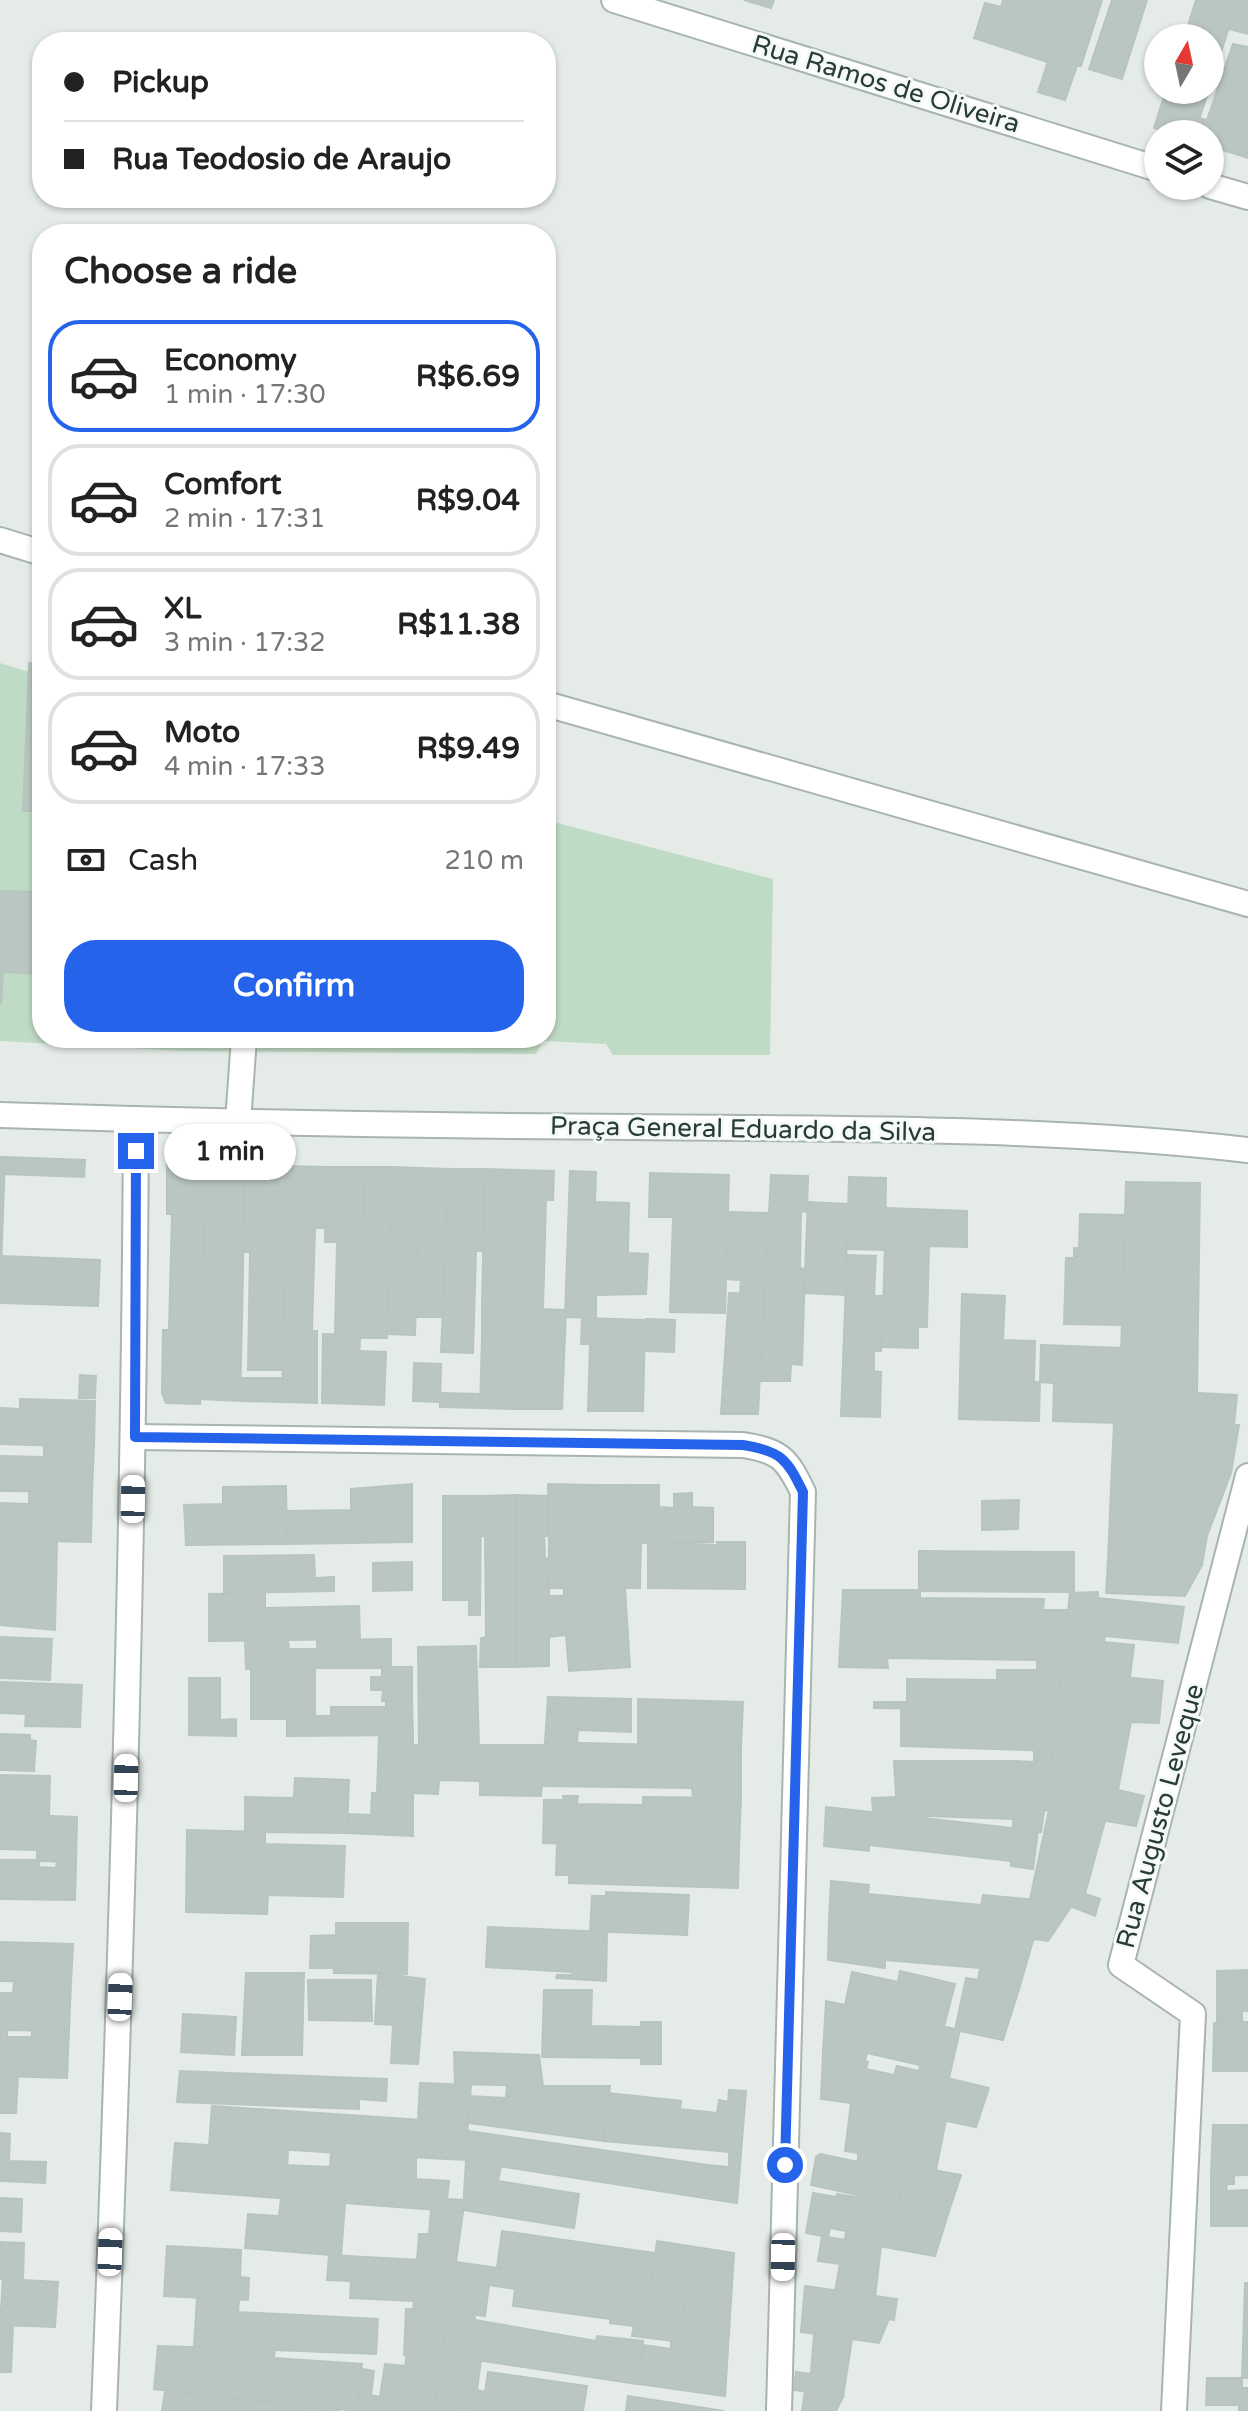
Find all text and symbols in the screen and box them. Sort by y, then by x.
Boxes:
north arrow [1144,24,1224,104]
map controls [1144,24,1224,200]
street label: Rua Ramos de Oliveira [748,28,1024,140]
text: Pickup [112,64,209,101]
button: layers [1144,120,1224,200]
text: Rua Teodosio de Araujo [112,141,451,178]
text: Choose a ride [64,250,297,293]
icon: car [68,340,140,412]
text: Economy [164,342,297,379]
text: R$6.69 [416,358,520,395]
text: 1 min · 17:30 [164,379,326,410]
icon: car [68,464,140,536]
text: Comfort [164,466,282,503]
text: R$9.04 [416,482,520,519]
text: 2 min · 17:31 [164,503,326,534]
icon: car [68,588,140,660]
text: XL [164,590,201,627]
text: R$11.38 [397,606,520,643]
text: 3 min · 17:32 [164,627,326,658]
icon: car [68,712,140,784]
text: Moto [164,714,240,751]
text: R$9.49 [416,730,520,767]
text: 4 min · 17:33 [164,751,326,782]
icon: cash [64,838,108,882]
text: Cash [128,842,198,879]
text: 210 m [444,845,524,876]
button: Confirm [64,940,524,1032]
street label: Praça General Eduardo da Silva [550,1110,936,1148]
callout: 1 min [164,1123,296,1179]
route end [118,1133,154,1169]
text: 1 min [195,1136,265,1167]
car [121,1475,145,1523]
street label: Rua Augusto Leveque [1110,1680,1210,1952]
car [114,1754,138,1802]
car [107,1973,133,2021]
route start [767,2147,803,2183]
car [97,2228,123,2276]
car [771,2233,795,2281]

